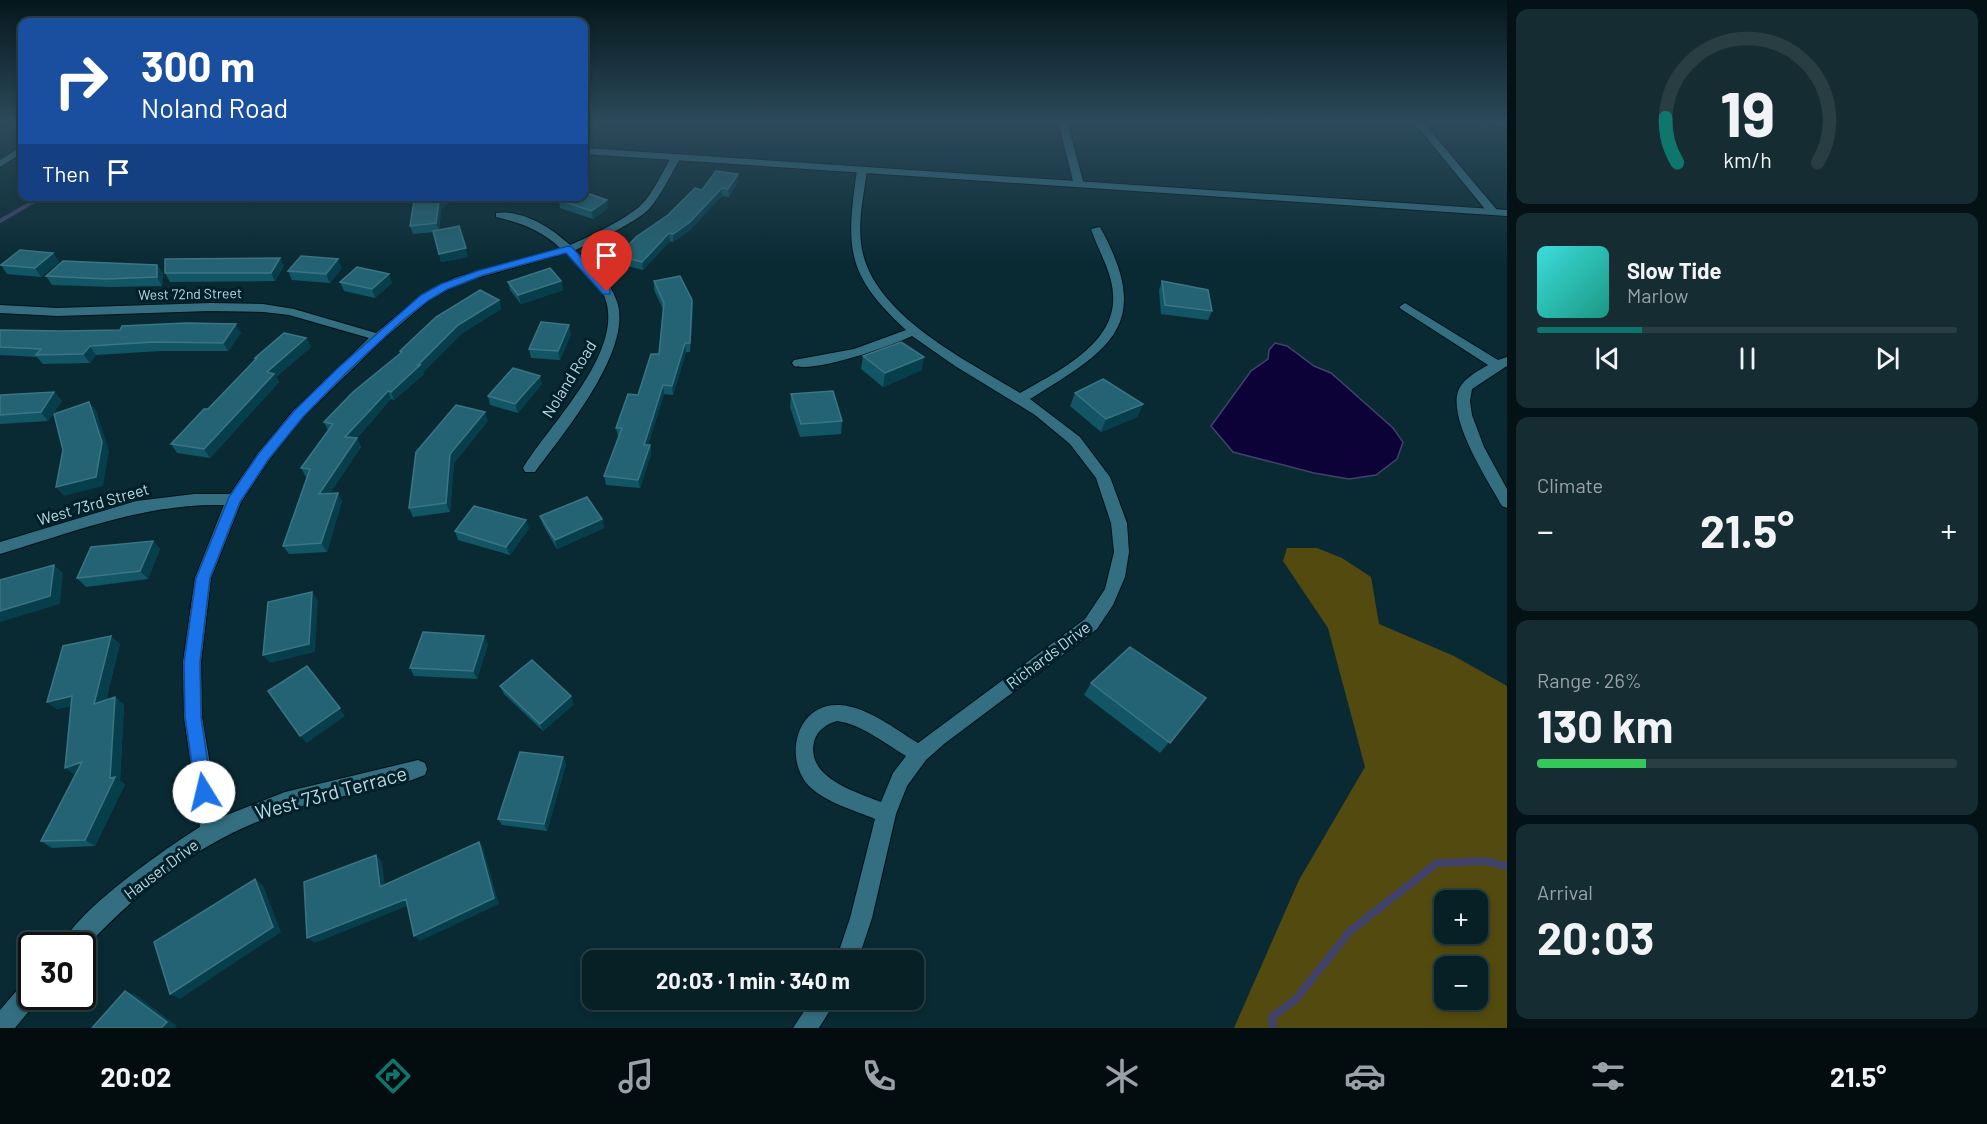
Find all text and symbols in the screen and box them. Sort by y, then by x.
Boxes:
text: 300 m [141,40,255,90]
icon: right [42,42,120,120]
text: 19 [1719,76,1775,150]
text: Noland Road [141,91,288,123]
text: km/h [1723,148,1771,173]
icon: arrive [102,156,135,189]
text: Then [42,160,90,186]
pin [581,230,632,292]
icon: arrive [590,239,623,272]
text: Slow Tide [1627,257,1722,283]
text: Marlow [1627,283,1688,307]
street label: West 72nd Street [138,284,242,303]
street label: Noland Road [537,337,600,421]
icon: previous [1591,342,1624,375]
icon: pause [1731,342,1764,375]
icon: next [1871,342,1904,375]
text: Climate [1537,473,1603,497]
street label: West 73rd Street [35,478,151,529]
text: 21.5° [1700,503,1794,557]
text: − [1537,510,1554,550]
text: + [1941,510,1957,550]
street label: Richards Drive [1002,617,1093,692]
text: Range · 26% [1537,668,1642,692]
text: 130 km [1537,698,1673,752]
position arrow [172,760,236,824]
street label: West 73rd Terrace [252,760,409,824]
street label: Hauser Drive [120,834,202,903]
text: Arrival [1537,880,1593,904]
map controls [1434,890,1488,1010]
button: + [1434,890,1488,944]
text: 20:03 [1537,910,1654,964]
speed limit sign: 30 [18,932,96,1010]
button: − [1434,956,1488,1010]
text: 20:03 · 1 min · 340 m [656,967,850,993]
icon: directions [372,1055,414,1097]
icon: music [615,1055,657,1097]
icon: phone [858,1055,900,1097]
icon: climate [1101,1055,1143,1097]
icon: car [1344,1055,1386,1097]
icon: filters [1587,1055,1629,1097]
text: 20:02 [100,1060,171,1092]
text: 21.5° [1830,1060,1887,1092]

